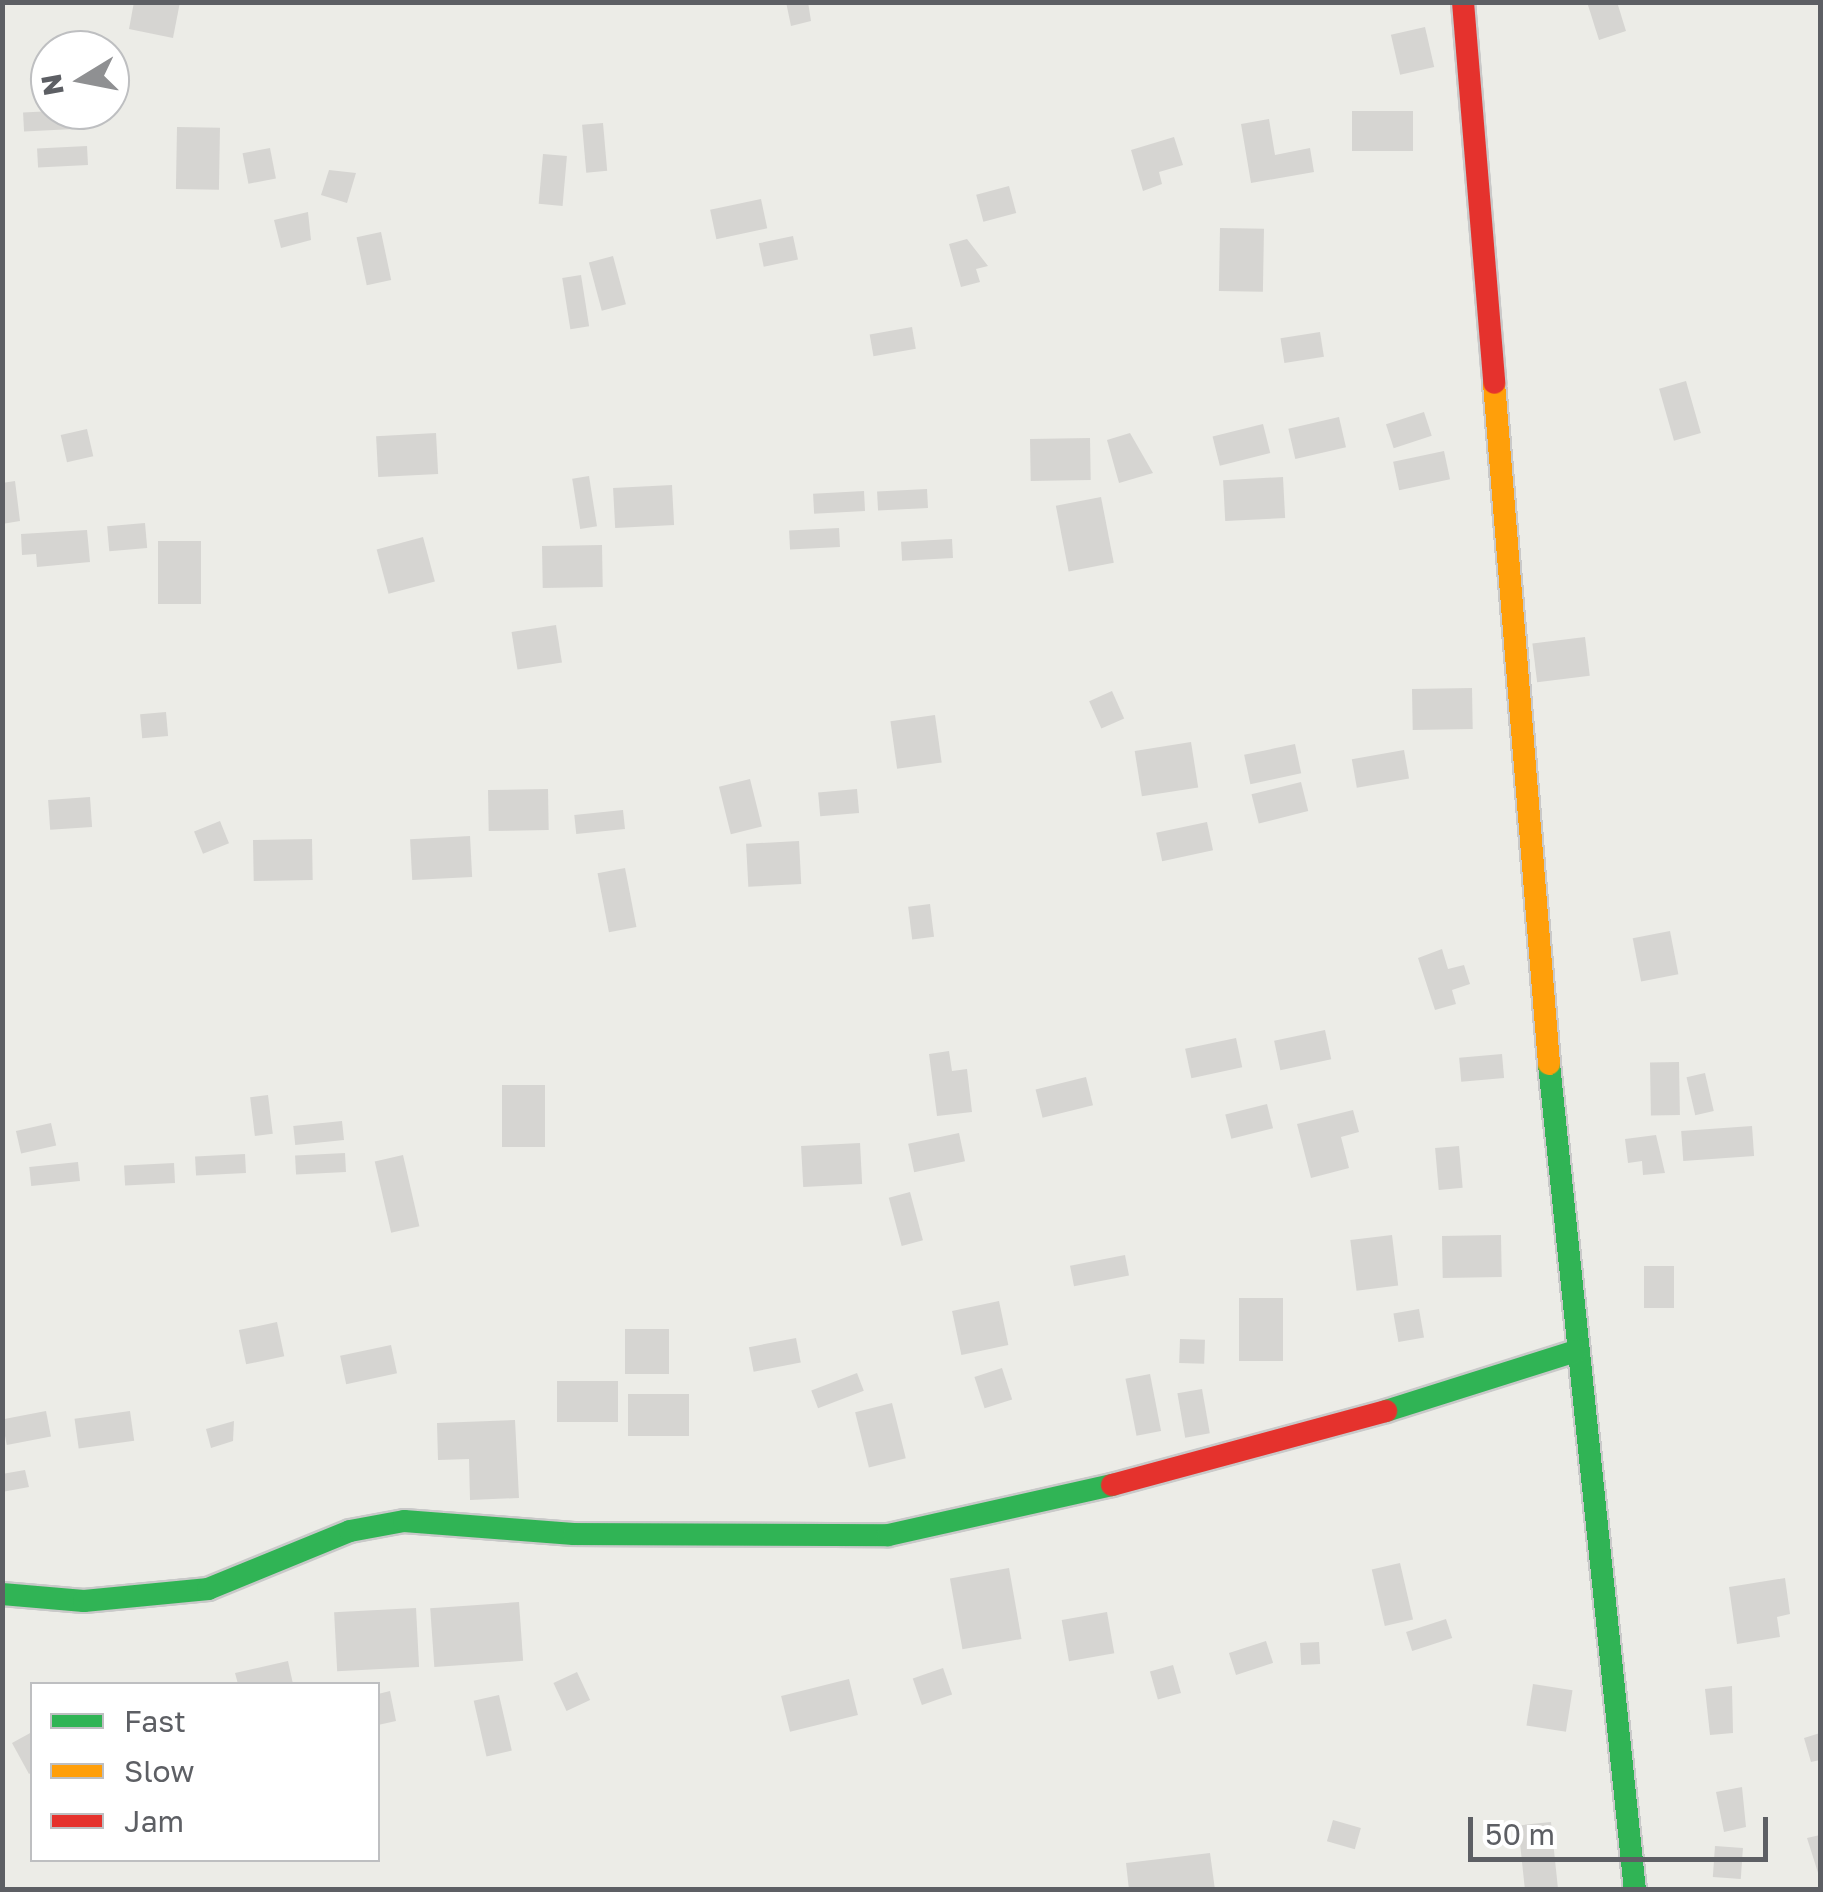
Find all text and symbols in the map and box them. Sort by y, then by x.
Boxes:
north arrow [30,30,130,130]
text: N [34,72,70,98]
legend [30,1682,380,1862]
text: Fast [124,1703,186,1739]
text: Slow [124,1753,195,1789]
scale bar [1473,1797,1773,1859]
text: Jam [124,1803,184,1839]
text: 50 m [1485,1816,1555,1852]

